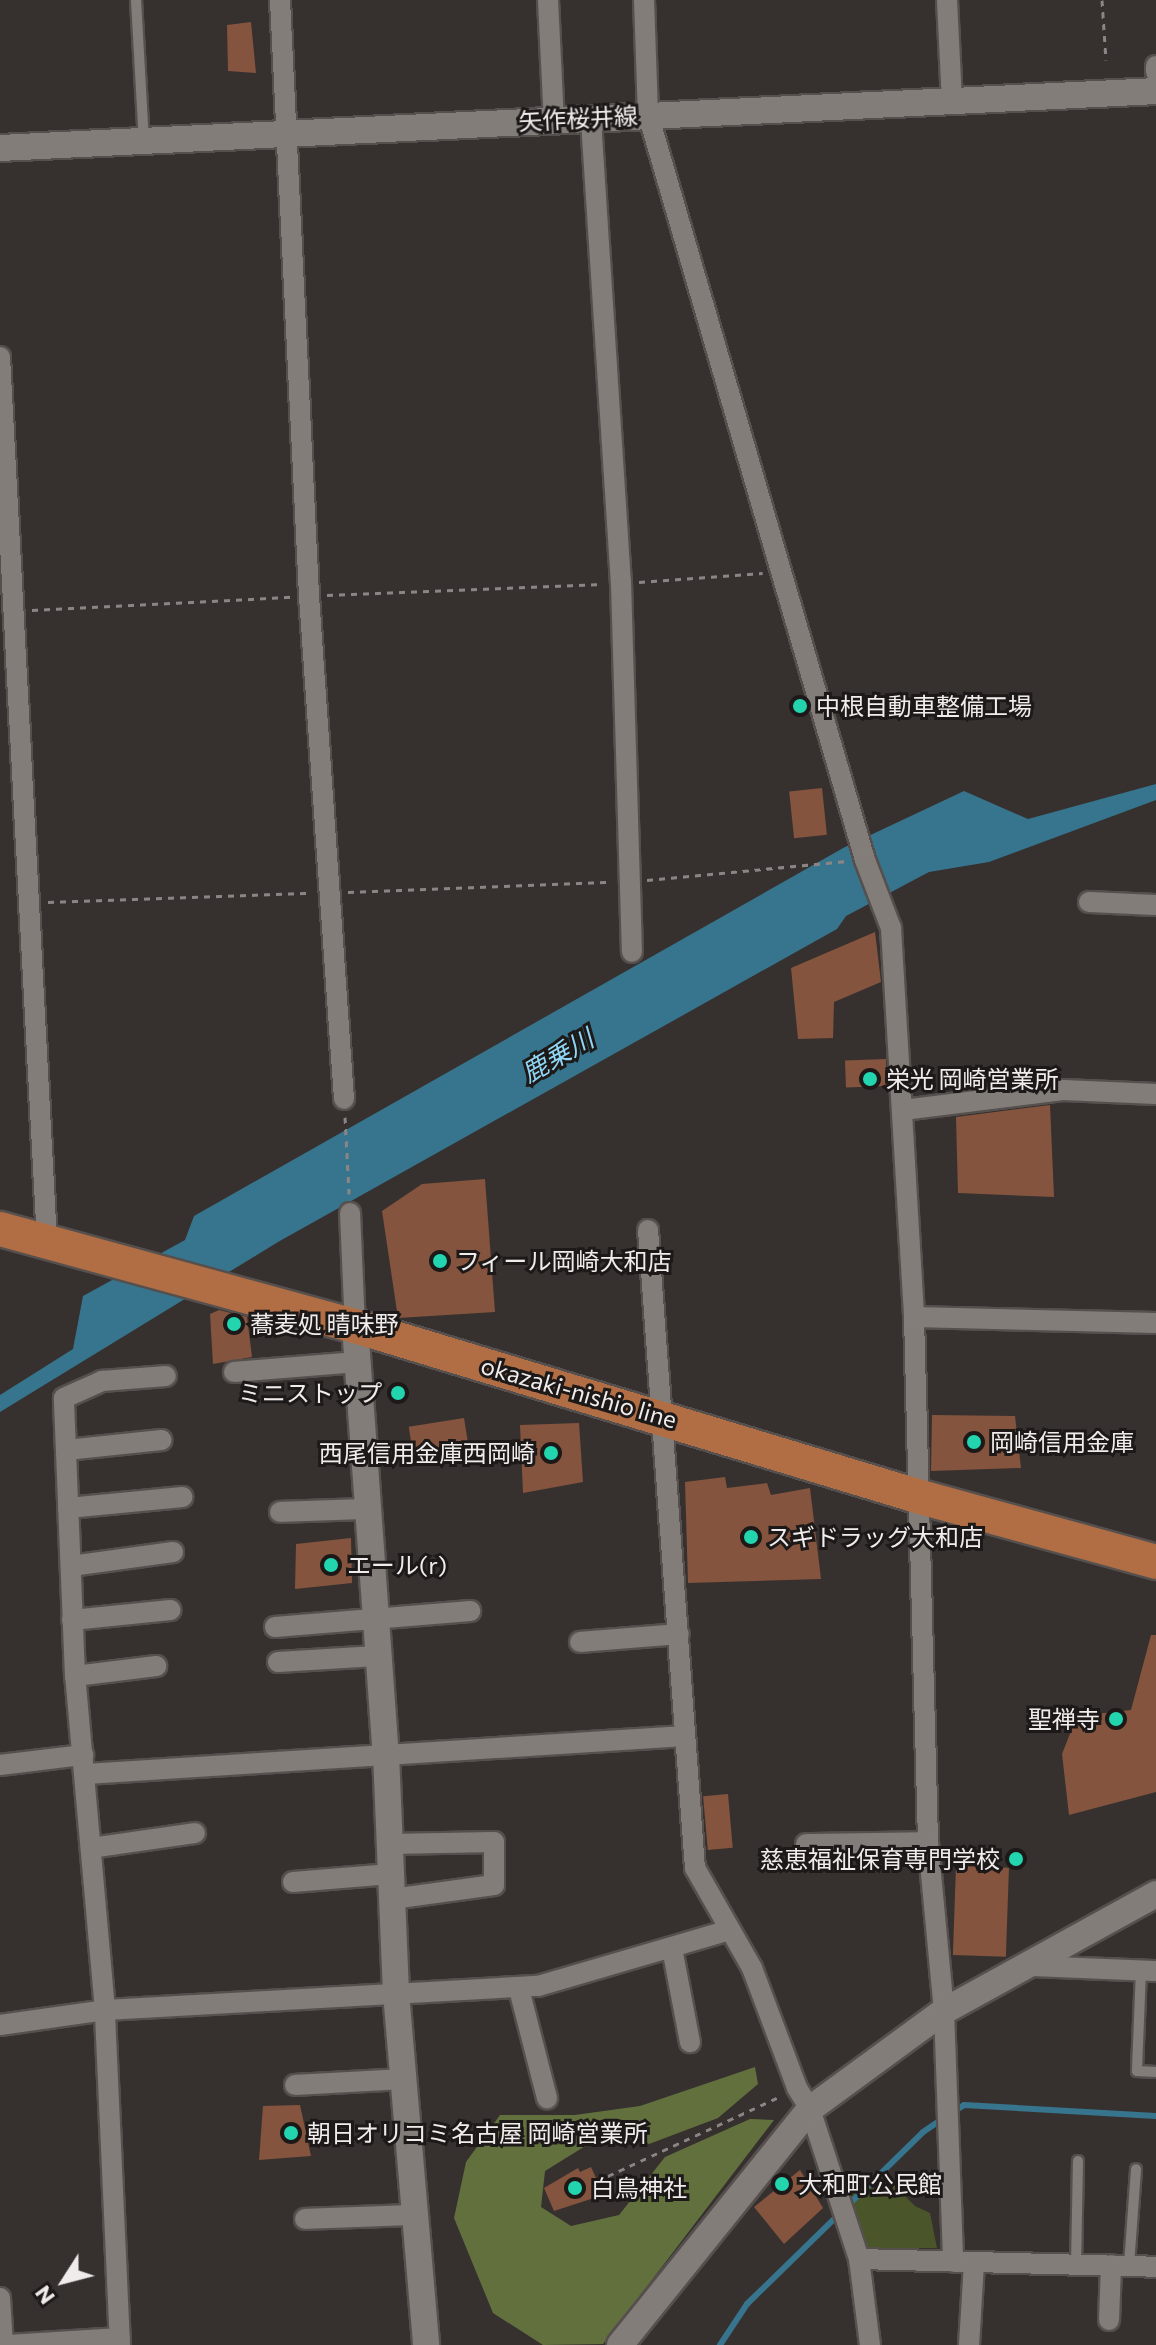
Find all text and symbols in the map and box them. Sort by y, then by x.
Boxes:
street label: 矢作桜井線 [517,100,639,136]
place label: 中根自動車整備工場 [816,692,1032,720]
marker: 中根自動車整備工場 [791,697,809,715]
water label: 鹿乗川 [515,1022,599,1088]
place label: 栄光 岡崎営業所 [886,1065,1059,1093]
marker: 栄光 岡崎営業所 [861,1070,879,1088]
place label: フィール岡崎大和店 [456,1247,672,1275]
marker: フィール岡崎大和店 [431,1252,449,1270]
place label: 蕎麦処 晴味野 [250,1310,399,1338]
marker: 蕎麦処 晴味野 [225,1315,243,1333]
street label: okazaki-nishio line [478,1350,680,1434]
place label: ミニストップ [238,1379,382,1407]
marker: ミニストップ [389,1384,407,1402]
place label: 岡崎信用金庫 [990,1428,1134,1456]
marker: 岡崎信用金庫 [965,1433,983,1451]
place label: 西尾信用金庫西岡崎 [319,1439,535,1467]
marker: 西尾信用金庫西岡崎 [542,1444,560,1462]
place label: スギドラッグ大和店 [767,1523,983,1551]
marker: スギドラッグ大和店 [742,1528,760,1546]
place label: エール(r) [347,1551,447,1579]
marker: エール(r) [322,1556,340,1574]
place label: 聖禅寺 [1028,1705,1100,1733]
marker: 聖禅寺 [1107,1710,1125,1728]
place label: 慈恵福祉保育専門学校 [760,1845,1000,1873]
marker: 慈恵福祉保育専門学校 [1007,1850,1025,1868]
place label: 朝日オリコミ名古屋 岡崎営業所 [307,2119,648,2147]
marker: 朝日オリコミ名古屋 岡崎営業所 [282,2124,300,2142]
place label: 大和町公民館 [798,2170,942,2198]
place label: 白鳥神社 [591,2174,687,2202]
marker: 大和町公民館 [773,2175,791,2193]
marker: 白鳥神社 [566,2179,584,2197]
north arrow [24,2241,104,2321]
text: N [28,2281,60,2310]

